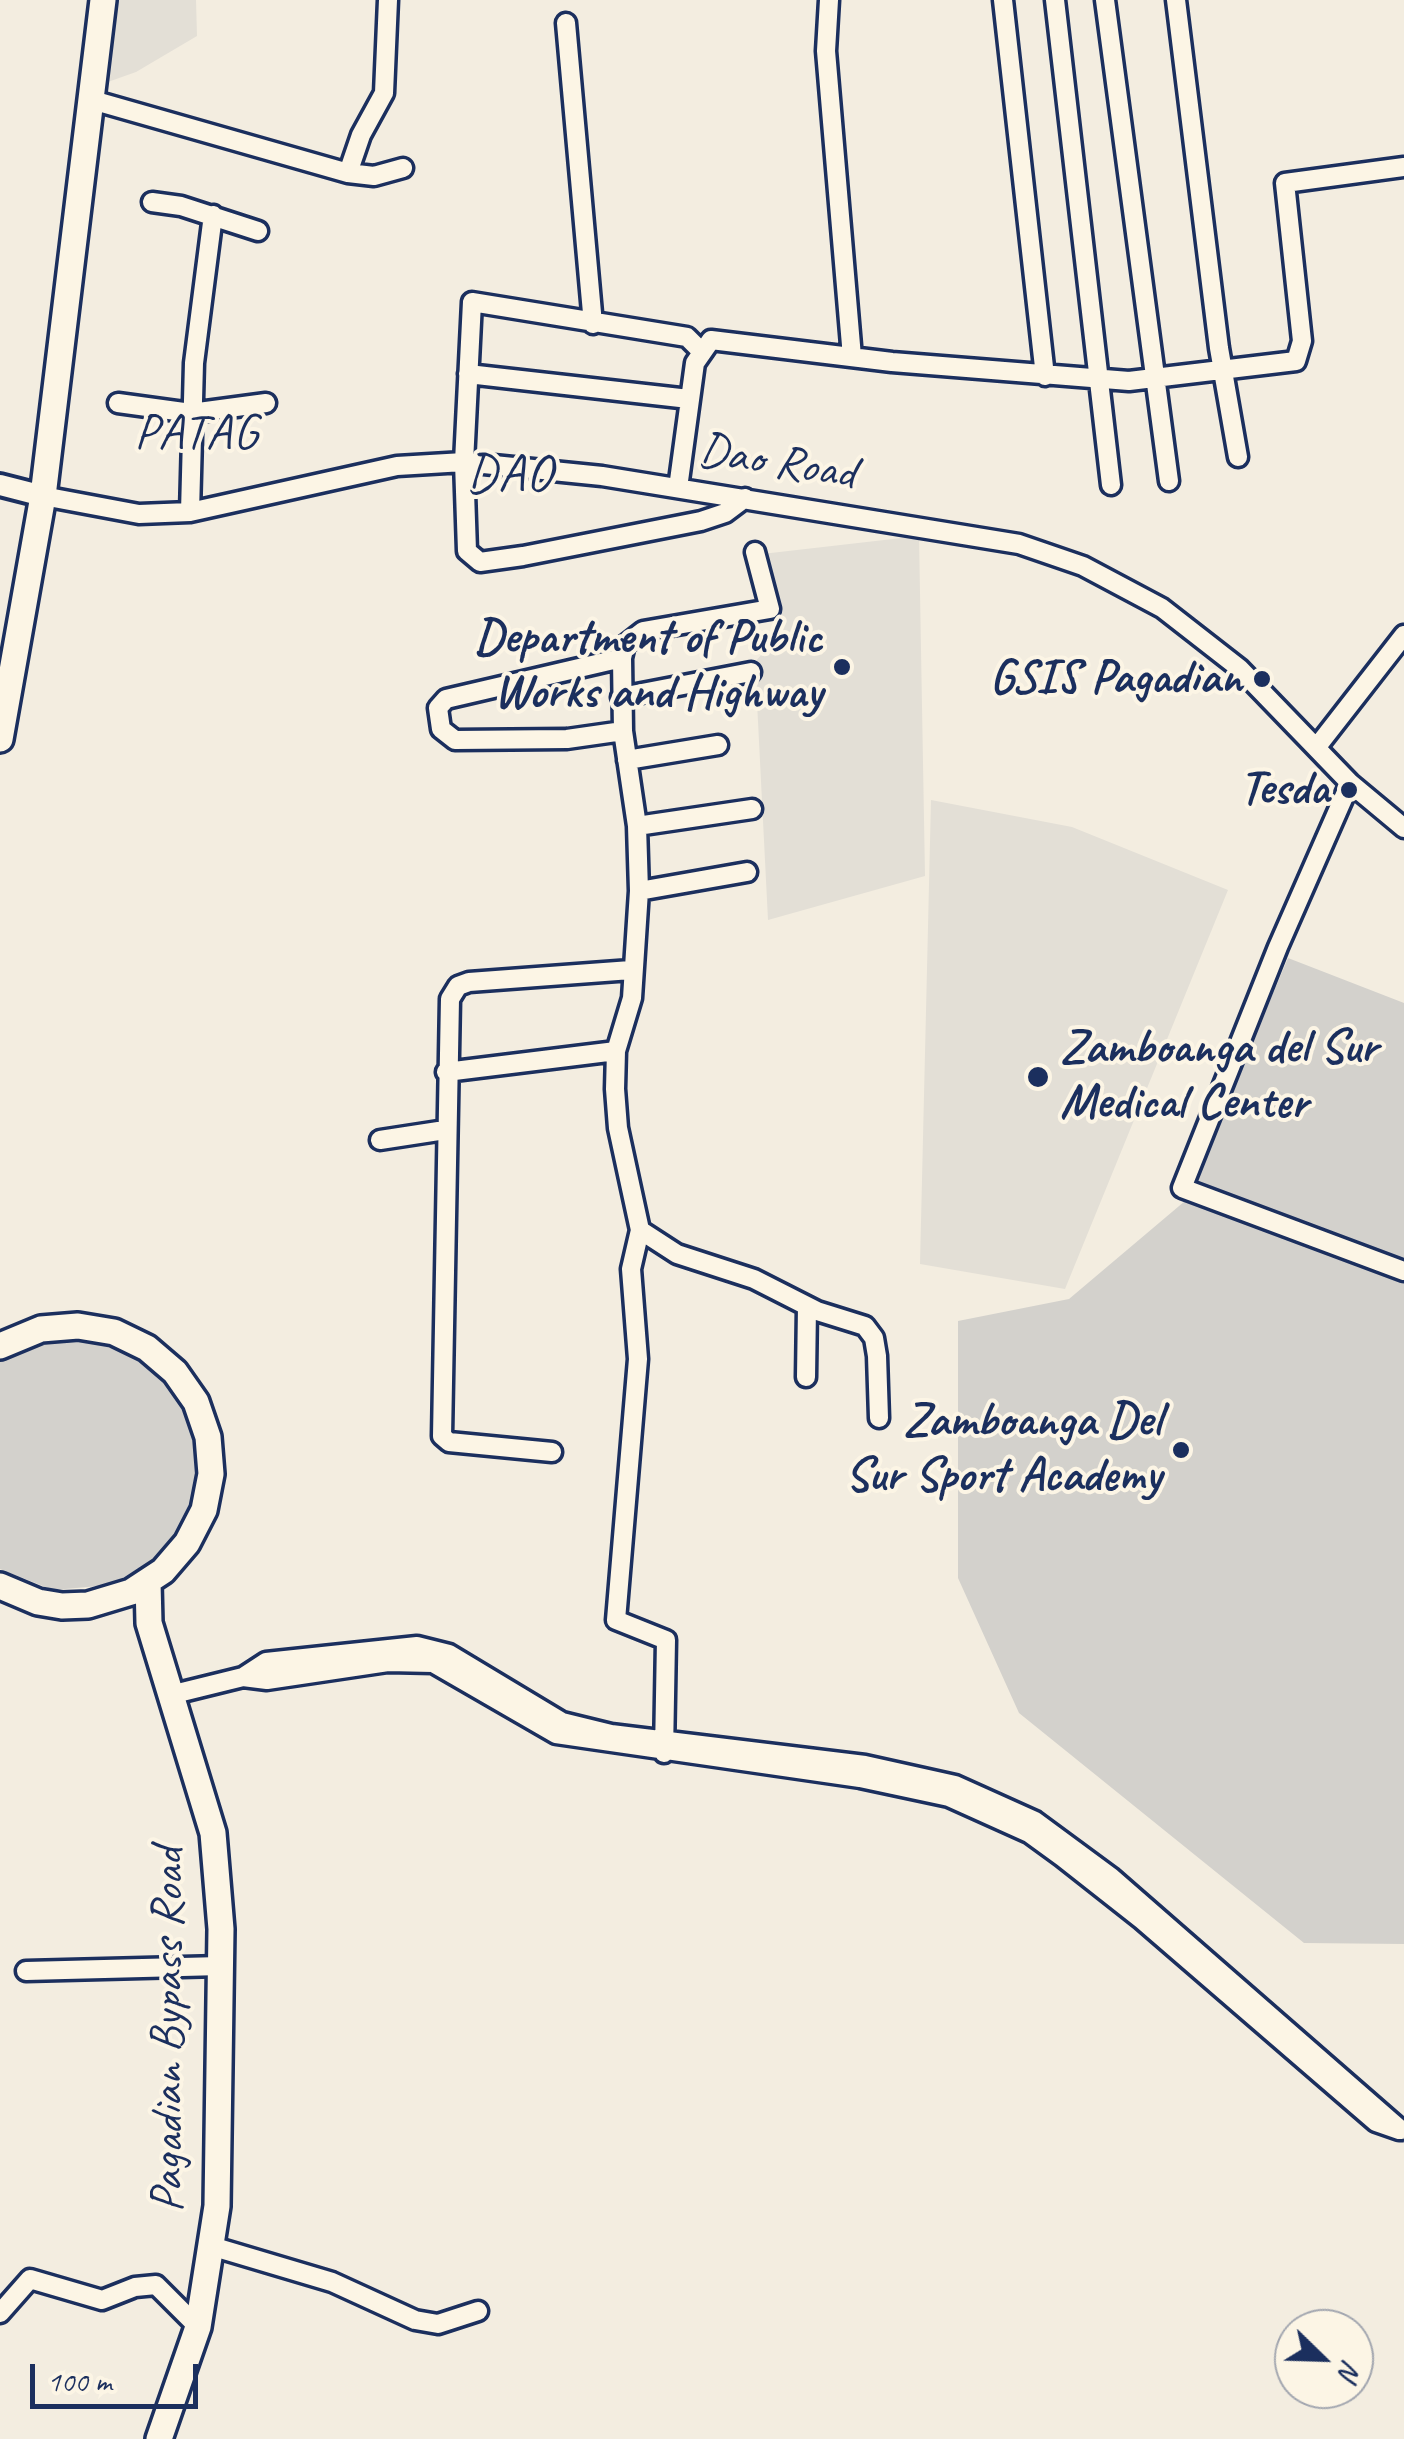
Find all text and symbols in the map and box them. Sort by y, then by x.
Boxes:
district label: PATAG [133,405,261,465]
street label: Dao Road [695,422,859,504]
district label: DAO [466,445,554,507]
place label: Department of Public Works and Highway [474,610,822,723]
place label: GSIS Pagadian [990,650,1242,708]
marker: Department of Public Works and Highway [831,656,853,678]
marker: GSIS Pagadian [1251,668,1273,690]
place label: Tesda [1240,761,1329,819]
marker: Tesda [1338,779,1360,801]
place label: Zamboanga del Sur Medical Center [1060,1020,1377,1133]
marker: Zamboanga del Sur Medical Center [1025,1064,1051,1090]
place label: Zamboanga Del Sur Sport Academy [845,1393,1161,1506]
marker: Zamboanga Del Sur Sport Academy [1170,1439,1192,1461]
street label: Pagadian Bypass Road [140,1848,198,2212]
north arrow [1274,2309,1374,2409]
scale bar [35,2344,202,2406]
text: N [1331,2355,1370,2385]
text: 100 m [47,2362,112,2400]

